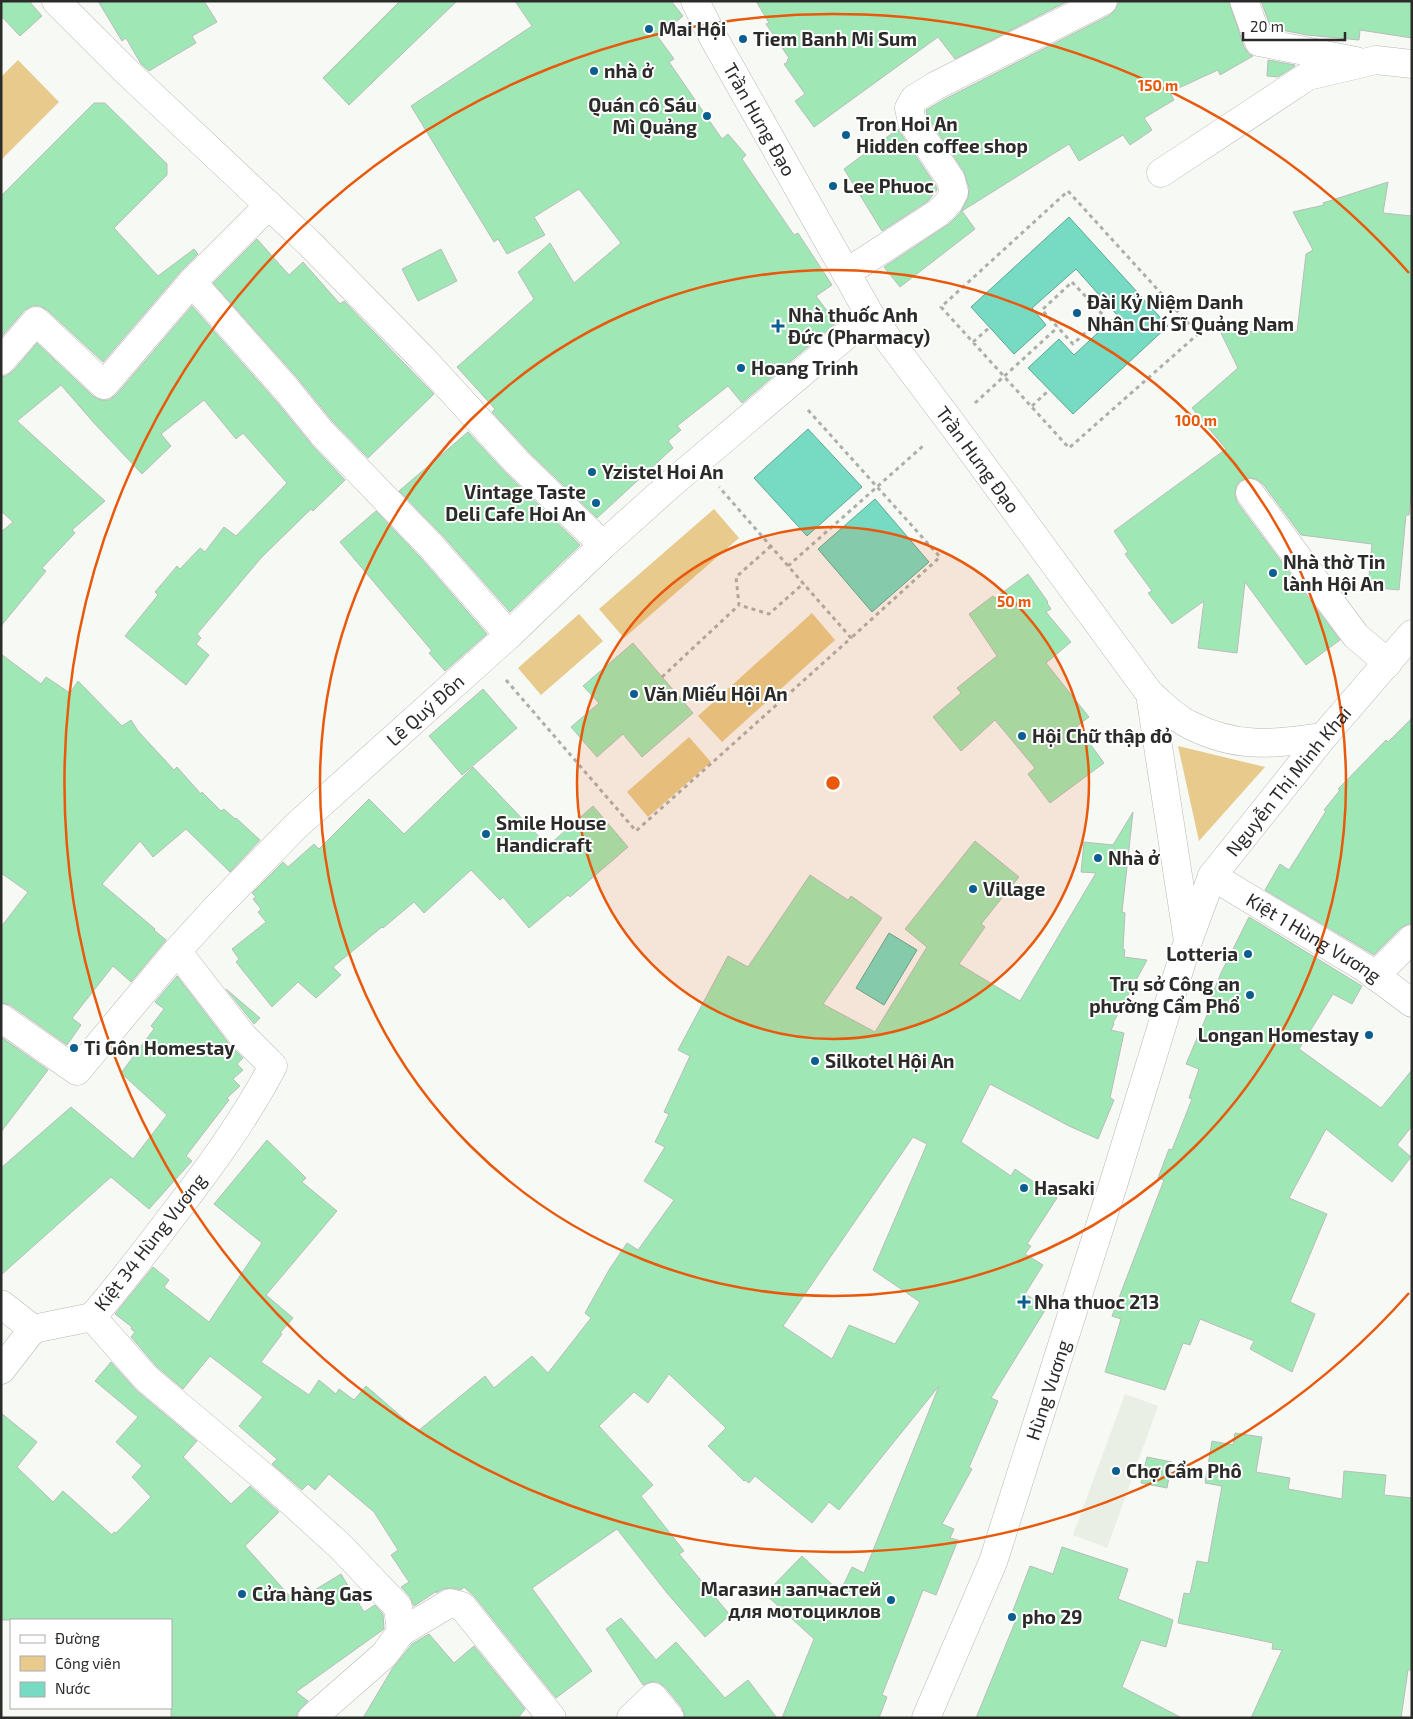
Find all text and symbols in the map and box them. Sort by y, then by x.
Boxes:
scale bar [1243,10,1346,42]
place label: Mai Hội [659,17,726,40]
text: 20 m [1250,17,1284,35]
marker: Mai Hội [643,23,655,35]
place label: Tiem Banh Mi Sum [753,27,917,50]
marker: Tiem Banh Mi Sum [737,33,749,45]
place label: nhà ở [604,59,655,82]
street label: Trần Hưng Đạo [719,59,801,180]
marker: nhà ở [588,65,600,77]
text: 150 m [1138,76,1178,94]
place label: Quán cô Sáu Mì Quảng [588,93,697,139]
marker: Quán cô Sáu Mì Quảng [701,110,713,122]
place label: Tron Hoi An Hidden coffee shop [856,112,1028,157]
marker: Tron Hoi An Hidden coffee shop [840,129,852,141]
place label: Lee Phuoc [843,174,934,197]
marker: Lee Phuoc [827,180,839,192]
place label: Đài Kỷ Niệm Danh Nhân Chí Sĩ Quảng Nam [1087,290,1294,336]
place label: Nhà thuốc Anh Đức (Pharmacy) [788,303,930,349]
marker: Đài Kỷ Niệm Danh Nhân Chí Sĩ Quảng Nam [1071,307,1083,319]
marker: Nhà thuốc Anh Đức (Pharmacy) [772,320,784,332]
place label: Hoang Trinh [751,356,859,379]
marker: Hoang Trinh [735,362,747,374]
street label: Trần Hưng Đạo [932,401,1025,517]
text: 100 m [1175,411,1217,429]
place label: Yzistel Hoi An [602,460,724,483]
marker: Yzistel Hoi An [586,466,598,478]
place label: Vintage Taste Deli Cafe Hoi An [445,480,586,525]
marker: Vintage Taste Deli Cafe Hoi An [590,497,602,509]
place label: Nhà thờ Tin lành Hội An [1283,550,1385,595]
marker: Nhà thờ Tin lành Hội An [1267,567,1279,579]
text: 50 m [997,592,1031,610]
street label: Lê Quý Đôn [381,669,468,750]
place label: Văn Miếu Hội An [644,682,788,705]
marker: Văn Miếu Hội An [628,688,640,700]
street label: Nguyễn Thị Minh Khai [1221,701,1355,860]
place label: Hội Chữ thập đỏ [1032,724,1172,747]
marker: Hội Chữ thập đỏ [1016,730,1028,742]
centre of rings [824,774,842,792]
place label: Smile House Handicraft [496,811,607,856]
marker: Smile House Handicraft [480,828,492,840]
place label: Nhà ở [1108,846,1161,869]
marker: Nhà ở [1092,852,1104,864]
place label: Village [983,877,1046,900]
marker: Village [967,883,979,895]
street label: Kiệt 1 Hùng Vương [1243,887,1386,987]
place label: Lotteria [1166,942,1238,965]
marker: Lotteria [1242,948,1254,960]
place label: Trụ sở Công an phường Cẩm Phổ [1089,972,1240,1017]
marker: Trụ sở Công an phường Cẩm Phổ [1244,989,1256,1001]
place label: Longan Homestay [1198,1023,1359,1047]
marker: Longan Homestay [1363,1029,1375,1041]
place label: Ti Gôn Homestay [84,1036,235,1060]
marker: Ti Gôn Homestay [68,1042,80,1054]
place label: Silkotel Hội An [825,1049,955,1072]
marker: Silkotel Hội An [809,1055,821,1067]
street label: Kiệt 34 Hùng Vương [89,1168,211,1315]
place label: Hasaki [1034,1176,1095,1199]
marker: Hasaki [1018,1182,1030,1194]
place label: Nha thuoc 213 [1034,1290,1159,1313]
marker: Nha thuoc 213 [1018,1296,1030,1308]
street label: Hùng Vương [1021,1336,1075,1443]
place label: Chợ Cẩm Phô [1126,1459,1242,1482]
marker: Chợ Cẩm Phô [1110,1465,1122,1477]
place label: Магазин запчастей для мотоциклов [700,1577,881,1622]
place label: Cửa hàng Gas [252,1582,373,1605]
marker: Cửa hàng Gas [236,1588,248,1600]
marker: Магазин запчастей для мотоциклов [885,1594,897,1606]
place label: pho 29 [1022,1605,1082,1628]
marker: pho 29 [1006,1611,1018,1623]
legend [10,1619,172,1709]
text: Đường [55,1629,100,1647]
text: Công viên [55,1654,121,1672]
text: Nước [55,1679,91,1697]

